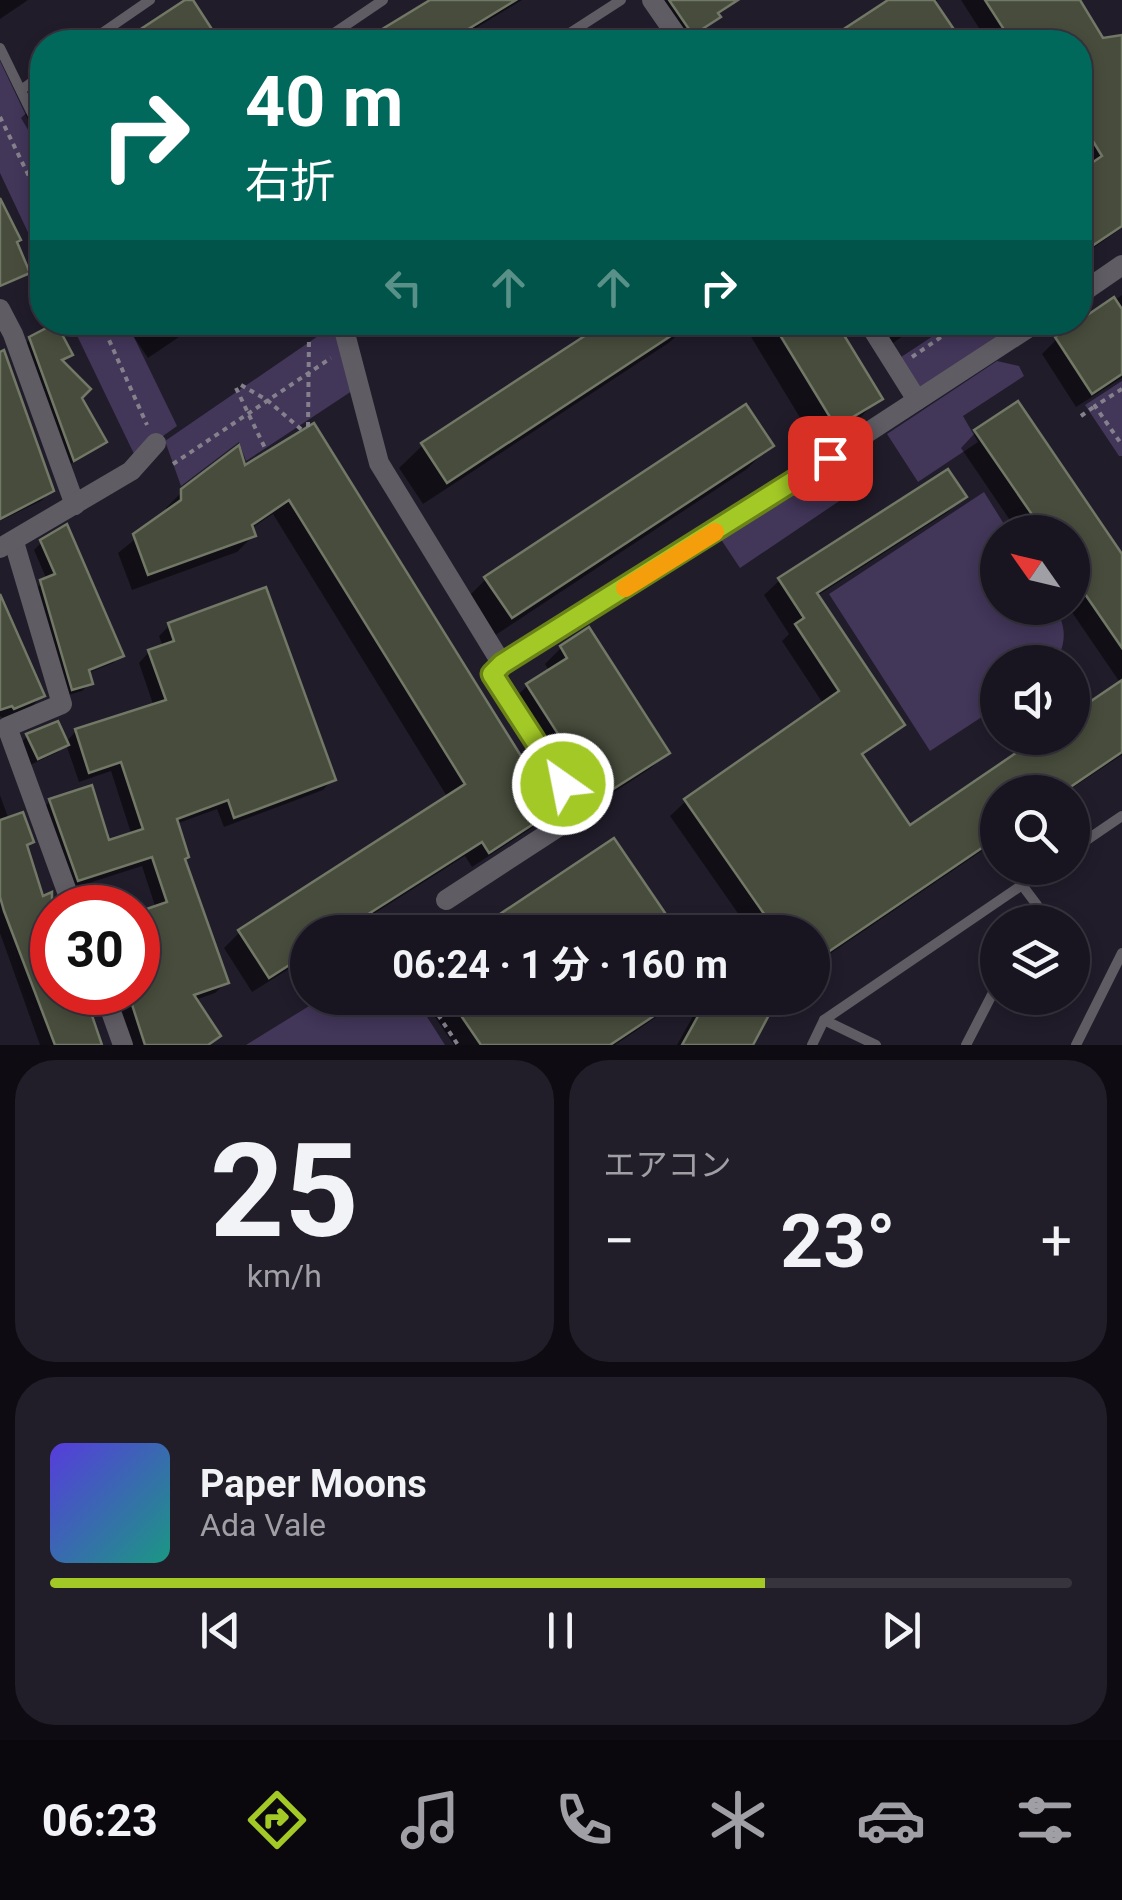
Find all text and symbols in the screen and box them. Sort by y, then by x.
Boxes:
text: 40 m [245,61,403,143]
icon: right [80,70,210,200]
text: 右折 [245,155,335,208]
icon: left [376,260,431,315]
icon: ahead [481,260,536,315]
icon: ahead [586,260,641,315]
icon: right [691,260,746,315]
pin [788,416,873,501]
icon: arrive [803,431,858,486]
north arrow [980,515,1090,625]
map controls [980,515,1090,1015]
button: sound [980,645,1090,755]
position arrow [511,732,615,836]
button: search [980,775,1090,885]
speed limit sign: 30 [30,885,160,1015]
button: layers [980,905,1090,1015]
text: 06:24 · 1 分 · 160 m [392,943,728,987]
text: 25 [210,1115,359,1268]
text: エアコン [604,1146,732,1184]
text: 23° [780,1197,896,1285]
text: − [604,1209,635,1273]
text: + [1041,1209,1072,1273]
text: km/h [247,1257,322,1295]
text: Paper Moons [200,1462,427,1506]
text: Ada Vale [200,1506,326,1544]
icon: previous [193,1603,248,1658]
icon: pause [533,1603,588,1658]
icon: next [874,1603,929,1658]
icon: directions [242,1785,312,1855]
icon: music [395,1785,465,1855]
icon: phone [549,1785,619,1855]
icon: climate [703,1785,773,1855]
icon: car [856,1785,926,1855]
icon: filters [1010,1785,1080,1855]
text: 06:23 [42,1794,158,1847]

